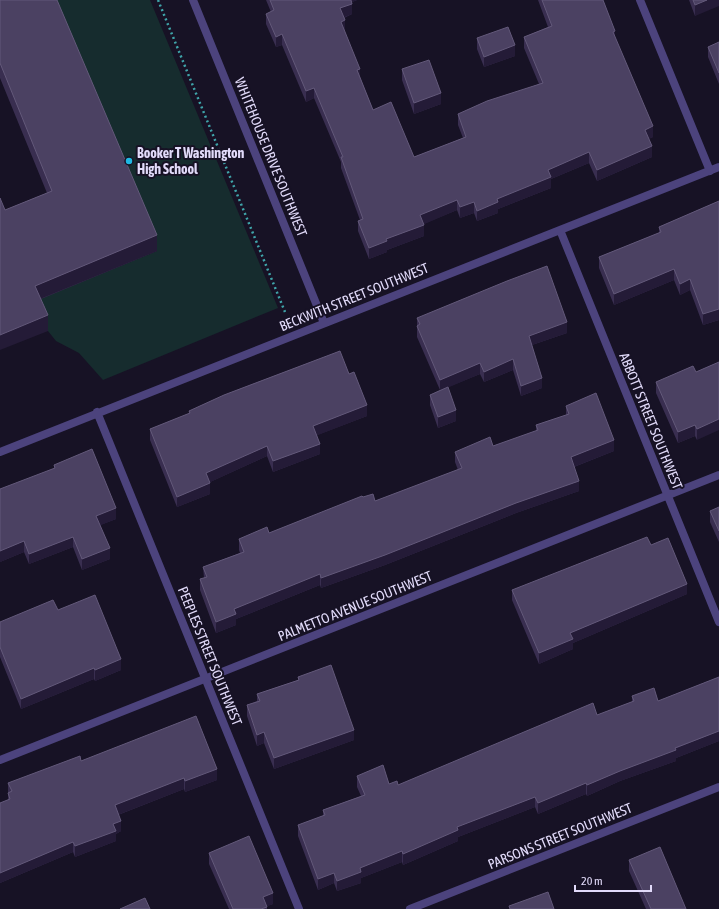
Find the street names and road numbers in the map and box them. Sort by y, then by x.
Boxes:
street label: WHITEHOUSE DRIVE SOUTHWEST [232,75,310,239]
street label: BECKWITH STREET SOUTHWEST [277,260,431,334]
street label: ABBOTT STREET SOUTHWEST [616,350,686,492]
street label: PALMETTO AVENUE SOUTHWEST [276,568,434,644]
street label: PEEPLES STREET SOUTHWEST [175,584,245,728]
street label: PARSONS STREET SOUTHWEST [486,800,634,872]

